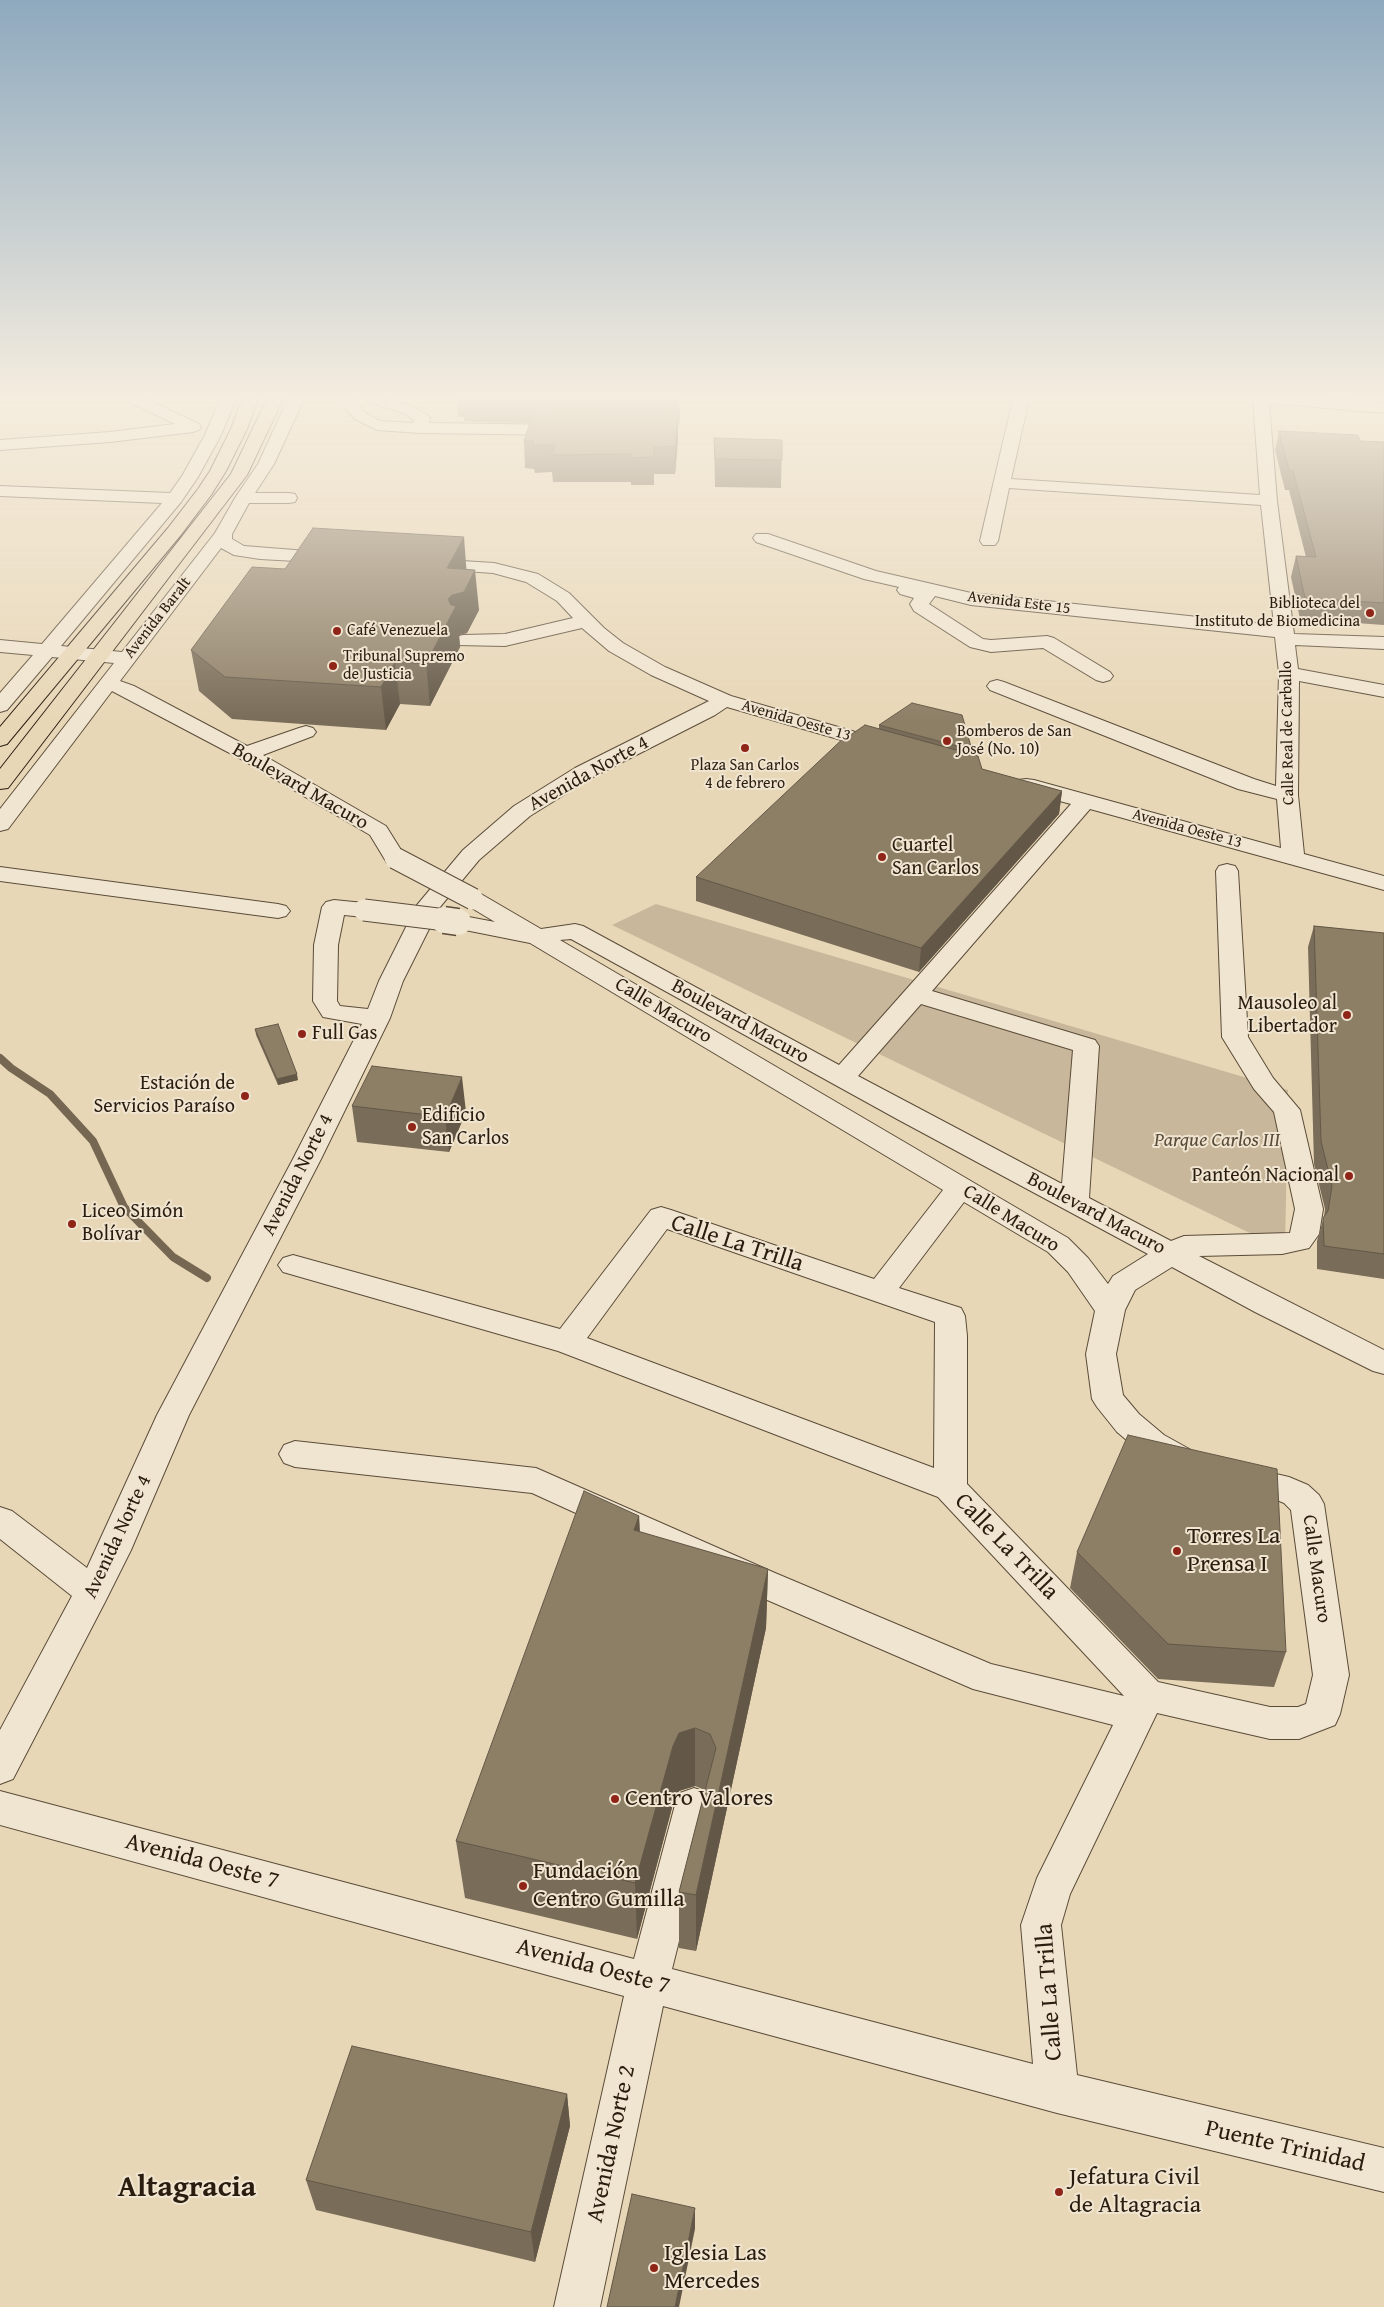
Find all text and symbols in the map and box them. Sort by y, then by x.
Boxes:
street label: Avenida Baralt [120,574,196,662]
street label: Avenida Este 15 [966,587,1072,619]
place label: Biblioteca del Instituto de Biomedicina [1195,594,1360,632]
marker: Biblioteca del Instituto de Biomedicina [1364,607,1376,619]
place label: Café Venezuela [347,621,448,641]
marker: Café Venezuela [331,625,343,637]
place label: Tribunal Supremo de Justicia [343,647,465,685]
marker: Tribunal Supremo de Justicia [327,660,339,672]
street label: Calle Real de Carballo [1277,661,1299,805]
street label: Avenida Oeste 13 [739,696,853,746]
place label: Bomberos de San José (No. 10) [957,722,1071,760]
street label: Avenida Norte 4 [525,731,653,817]
marker: Bomberos de San José (No. 10) [941,735,953,747]
street label: Boulevard Macuro [228,738,372,836]
marker: Plaza San Carlos 4 de febrero [739,742,751,754]
place label: Plaza San Carlos 4 de febrero [691,756,799,794]
street label: Avenida Oeste 13 [1130,805,1244,853]
place label: Cuartel San Carlos [892,834,979,881]
marker: Cuartel San Carlos [876,851,888,863]
street label: Calle Macuro [610,973,716,1049]
street label: Boulevard Macuro [667,974,813,1070]
place label: Mausoleo al Libertador [1238,992,1337,1039]
marker: Mausoleo al Libertador [1341,1009,1353,1021]
place label: Full Gas [312,1022,377,1046]
marker: Full Gas [296,1028,308,1040]
place label: Estación de Servicios Paraíso [94,1072,235,1119]
marker: Estación de Servicios Paraíso [239,1090,251,1102]
place label: Edificio San Carlos [422,1104,509,1151]
street label: Avenida Norte 4 [257,1110,339,1240]
marker: Edificio San Carlos [406,1121,418,1133]
park label: Parque Carlos III [1154,1129,1280,1153]
place label: Panteón Nacional [1192,1164,1339,1188]
street label: Boulevard Macuro [1023,1167,1169,1261]
marker: Panteón Nacional [1343,1170,1355,1182]
street label: Calle Macuro [958,1180,1064,1258]
place label: Liceo Simón Bolívar [82,1200,183,1247]
street label: Calle La Trilla [667,1209,807,1279]
marker: Liceo Simón Bolívar [66,1218,78,1230]
street label: Avenida Norte 4 [79,1471,157,1603]
street label: Calle La Trilla [948,1487,1064,1607]
street label: Calle Macuro [1297,1513,1335,1625]
place label: Torres La Prensa I [1187,1523,1280,1579]
marker: Torres La Prensa I [1171,1545,1183,1557]
place label: Centro Valores [625,1785,773,1813]
marker: Centro Valores [609,1793,621,1805]
street label: Avenida Oeste 7 [122,1828,282,1896]
place label: Fundación Centro Gumilla [533,1858,685,1914]
marker: Fundación Centro Gumilla [517,1880,529,1892]
street label: Calle La Trilla [1031,1922,1069,2062]
street label: Avenida Oeste 7 [513,1933,673,2001]
street label: Avenida Norte 2 [581,2063,643,2225]
street label: Puente Trinidad [1202,2115,1368,2179]
place label: Jefatura Civil de Altagracia [1069,2164,1201,2220]
district label: Altagracia [118,2170,256,2206]
marker: Jefatura Civil de Altagracia [1053,2186,1065,2198]
place label: Iglesia Las Mercedes [664,2240,767,2296]
marker: Iglesia Las Mercedes [648,2262,660,2274]

